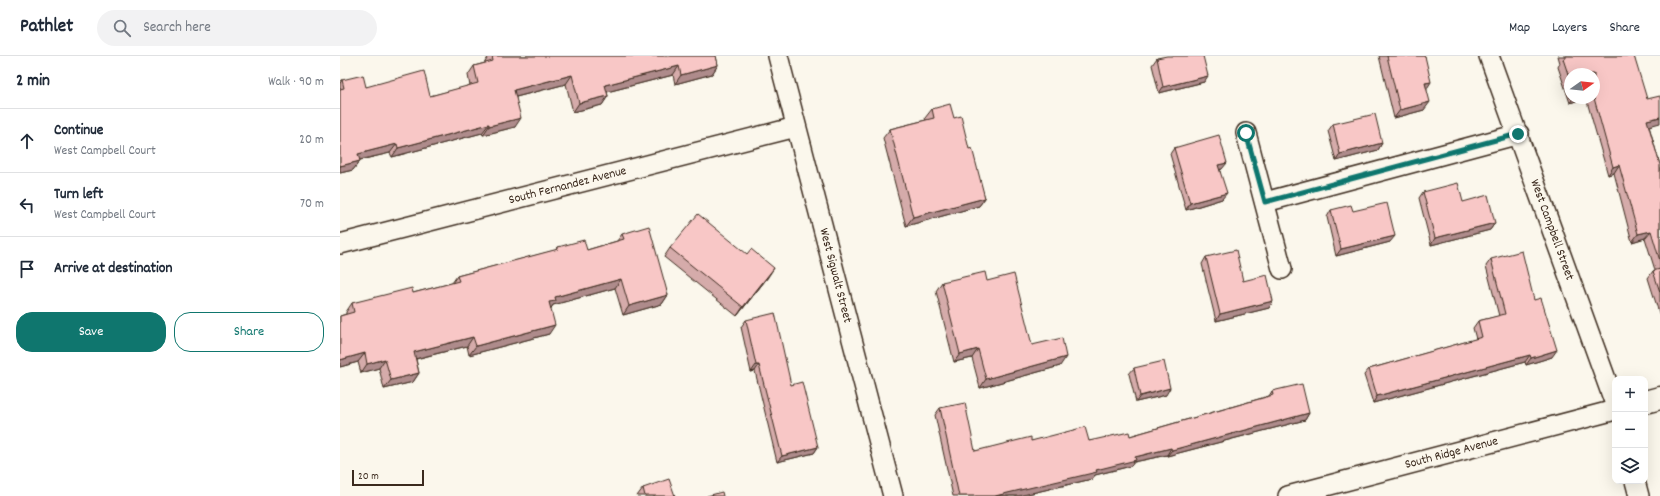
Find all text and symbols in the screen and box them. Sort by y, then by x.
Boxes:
search box [97,10,377,46]
text: Pathlet [20,14,73,41]
icon: search [111,17,133,39]
text: Search here [143,17,211,39]
text: Map [1509,18,1530,38]
text: Layers [1552,18,1587,38]
text: Share [1609,18,1640,38]
north arrow [1564,68,1600,104]
text: 2 min [16,70,50,94]
text: Walk · 90 m [268,73,324,92]
text: Continue [54,120,103,142]
route start [1237,124,1255,142]
route end [1509,125,1527,143]
icon: ahead [16,130,38,152]
text: 20 m [299,131,324,150]
text: West Campbell Court [54,142,156,161]
street label: South Fernandez Avenue [507,161,629,210]
street label: West Campbell Street [1525,177,1579,283]
text: Turn left [54,184,103,206]
icon: left [16,194,38,216]
text: 70 m [300,195,324,214]
text: West Campbell Court [54,206,156,225]
street label: West Sigwalt Street [814,226,857,325]
icon: arrive [16,258,38,280]
text: Arrive at destination [54,258,172,280]
button: Save [16,312,166,352]
button: Share [174,312,324,352]
map controls [1612,376,1648,484]
button: + [1612,376,1648,412]
button: − [1612,412,1648,448]
street label: South Ridge Avenue [1403,432,1500,474]
button: layers [1612,448,1648,484]
scale bar [352,468,424,487]
text: 20 m [358,469,379,485]

